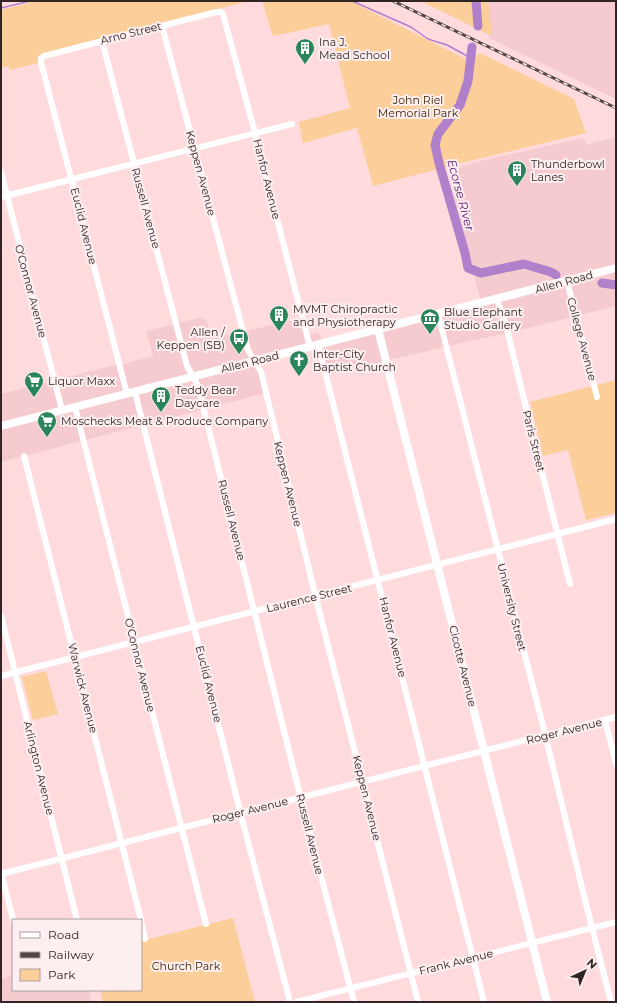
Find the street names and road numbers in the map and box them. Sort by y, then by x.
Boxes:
street label: Arno Street [99,18,164,47]
street label: Keppen Avenue [183,129,219,217]
street label: Hanfor Avenue [250,137,284,221]
street label: Russell Avenue [128,166,164,250]
street label: Euclid Avenue [68,186,100,266]
street label: O'Connor Avenue [12,243,50,340]
street label: Allen Road [533,268,595,296]
street label: College Avenue [564,296,600,382]
street label: Allen Road [219,348,281,376]
street label: Paris Street [520,409,549,474]
street label: Keppen Avenue [271,440,305,529]
street label: Russell Avenue [215,478,249,562]
street label: University Street [494,561,530,653]
street label: Laurence Street [265,580,354,615]
street label: Hanfor Avenue [376,595,410,679]
street label: O'Connor Avenue [122,617,159,714]
street label: Cicotte Avenue [446,624,480,708]
street label: Warwick Avenue [65,641,101,735]
street label: Euclid Avenue [193,644,225,724]
street label: Roger Avenue [525,715,604,747]
street label: Arlington Avenue [21,720,58,817]
street label: Keppen Avenue [350,754,384,843]
street label: Russell Avenue [293,792,327,876]
street label: Roger Avenue [211,794,290,826]
street label: Frank Avenue [418,946,495,978]

